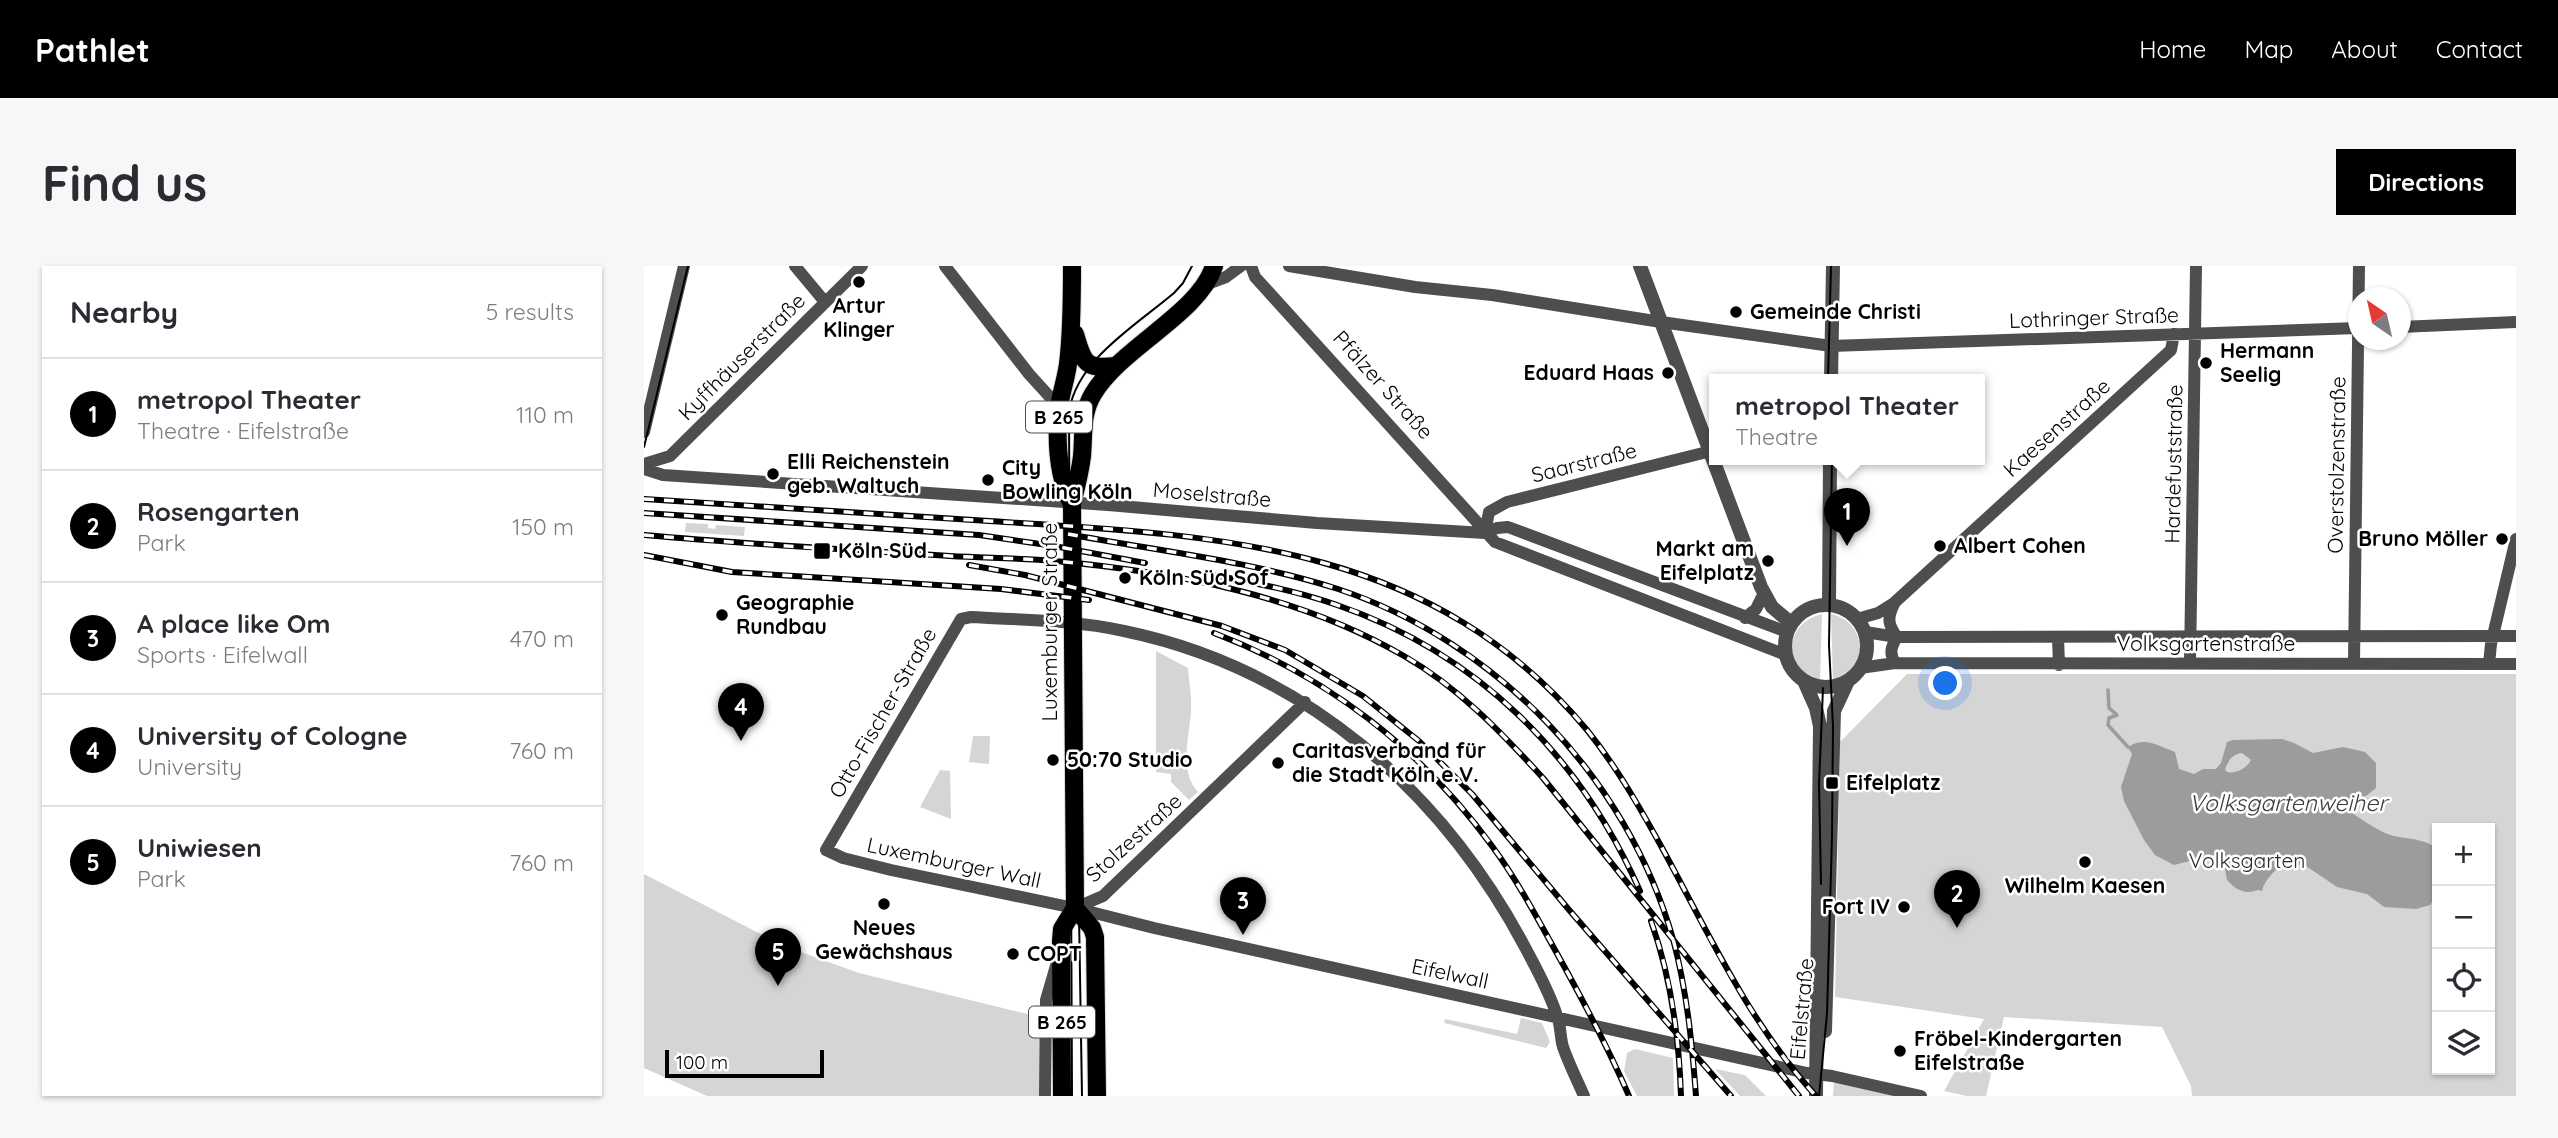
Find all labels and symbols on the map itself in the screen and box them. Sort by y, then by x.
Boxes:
marker: Artur Klinger [851,274,867,290]
street label: Kyffhäuserstraße [672,287,810,425]
north arrow [2348,287,2411,350]
place label: Artur Klinger [823,292,895,342]
place label: Gemeinde Christi [1750,298,1921,324]
street label: Lothringer Straße [2009,301,2179,333]
marker: Gemeinde Christi [1728,304,1744,320]
street label: Pfälzer Straße [1328,325,1439,444]
place label: Hermann Seelig [2220,337,2314,387]
marker: Hermann Seelig [2198,355,2214,371]
place label: Eduard Haas [1524,359,1654,385]
marker: Eduard Haas [1660,365,1676,381]
street label: Kaesenstraße [1998,373,2115,482]
street label: Overstolzenstraße [2321,376,2351,554]
street label: Hardefuststraße [2159,384,2187,544]
road number: B 265 [1026,402,1092,433]
street label: Saarstraße [1528,436,1639,488]
place label: Elli Reichenstein geb. Waltuch [787,448,949,498]
place label: City Bowling Köln [1002,454,1132,504]
marker: Elli Reichenstein geb. Waltuch [765,466,781,482]
marker: City Bowling Köln [980,472,996,488]
street label: Moselstraße [1152,476,1272,512]
pin: 1 [1824,488,1870,546]
street label: Luxemburger Straße [1036,523,1062,721]
place label: Bruno Möller [2358,525,2488,551]
marker: Bruno Möller [2494,531,2510,547]
place label: Albert Cohen [1954,532,2086,558]
place label: Markt am Eifelplatz [1656,535,1754,585]
place label: Köln Süd [838,537,927,563]
marker: Albert Cohen [1932,538,1948,554]
marker: Köln Süd [812,541,832,561]
marker: Markt am Eifelplatz [1760,553,1776,569]
place label: Köln Süd Sof [1139,564,1269,590]
marker: Köln Süd Sof [1117,570,1133,586]
place label: Geographie Rundbau [736,589,854,639]
marker: Geographie Rundbau [714,607,730,623]
street label: Otto-Fischer-Straße [823,623,941,802]
street label: Volksgartenstraße [2117,630,2295,656]
your location [1928,666,1962,700]
pin: 4 [718,683,764,741]
place label: Caritasverband für die Stadt Köln e.V. [1292,737,1486,787]
place label: 50:70 Studio [1067,746,1193,772]
marker: 50:70 Studio [1045,752,1061,768]
marker: Caritasverband für die Stadt Köln e.V. [1270,755,1286,771]
place label: Eifelplatz [1846,769,1940,795]
marker: Eifelplatz [1824,775,1840,791]
street label: Stolzestraße [1080,787,1187,887]
water label: Volksgartenweiher [2189,788,2390,817]
street label: Luxemburger Wall [865,831,1044,893]
park label: Volksgarten [2189,847,2305,873]
marker: Wilhelm Kaesen [2077,854,2093,870]
pin: 2 [1934,870,1980,928]
place label: Wilhelm Kaesen [2005,872,2165,898]
pin: 3 [1220,877,1266,935]
place label: Fort IV [1822,893,1890,919]
marker: Neues Gewächshaus [876,896,892,912]
marker: Fort IV [1896,899,1912,915]
place label: Neues Gewächshaus [815,914,953,964]
pin: 5 [755,928,801,986]
place label: COPT [1027,940,1082,966]
marker: COPT [1005,946,1021,962]
street label: Eifelwall [1409,952,1491,994]
street label: Eifelstraße [1784,957,1818,1061]
road number: B 265 [1029,1006,1095,1038]
place label: Fröbel-Kindergarten Eifelstraße [1914,1025,2122,1075]
marker: Fröbel-Kindergarten Eifelstraße [1892,1043,1908,1059]
scale bar [665,1047,824,1079]

